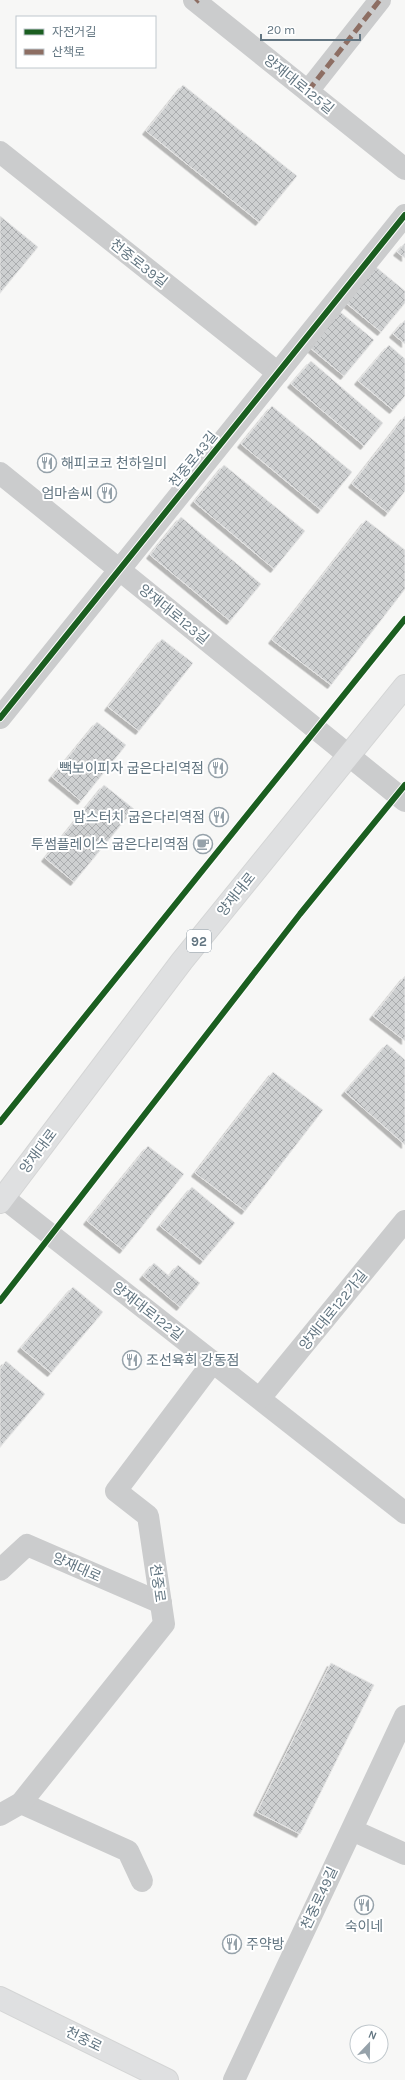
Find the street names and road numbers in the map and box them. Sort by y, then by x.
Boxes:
street label: 양재대로125길 [260,51,337,118]
street label: 천중로39길 [107,236,171,291]
street label: 천중로43길 [166,428,221,491]
street label: 양재대로123길 [135,581,212,648]
street label: 양재대로 [214,869,259,920]
road number: 92 [187,930,211,952]
street label: 양재대로 [16,1126,61,1177]
street label: 양재대로122가길 [296,1267,371,1354]
street label: 양재대로122길 [109,1278,187,1344]
street label: 양재대로 [50,1549,104,1586]
street label: 천중로 [146,1563,169,1604]
street label: 천중로49길 [297,1864,341,1932]
street label: 천중로 [63,2023,105,2056]

